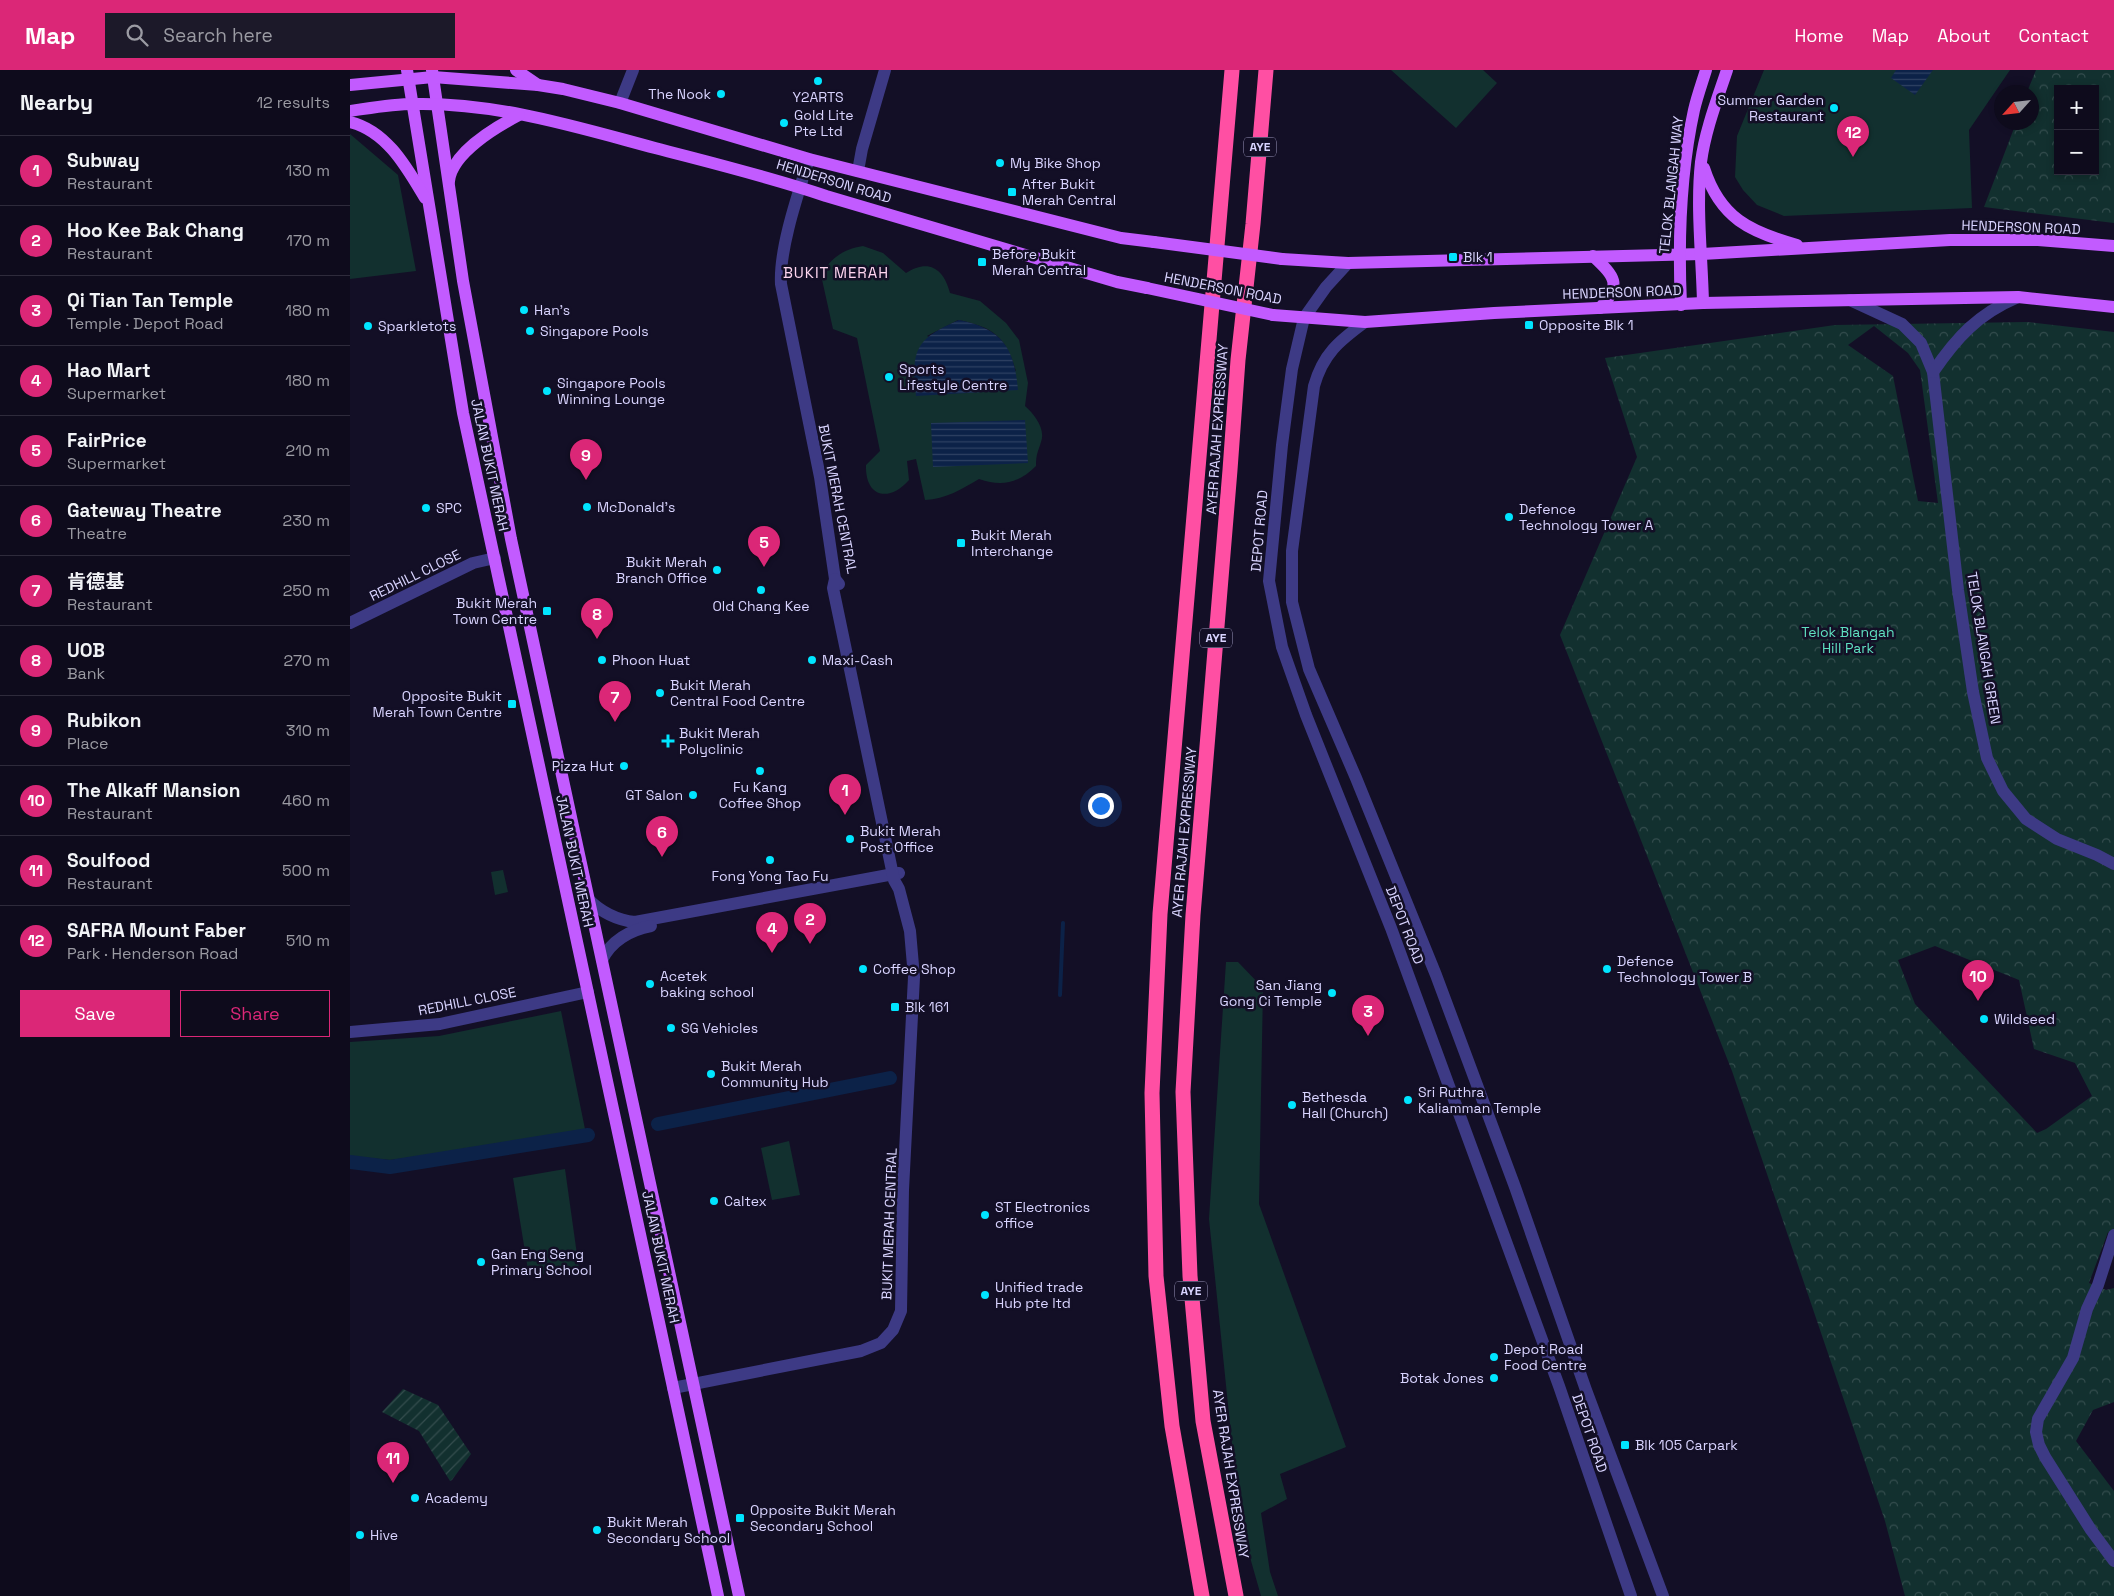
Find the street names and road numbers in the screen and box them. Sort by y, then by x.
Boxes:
street label: TELOK BLANGAH WAY [1655,115,1687,255]
road number: AYE [1244,138,1276,156]
street label: HENDERSON ROAD [774,155,894,207]
street label: HENDERSON ROAD [1961,216,2081,238]
street label: HENDERSON ROAD [1163,268,1283,308]
street label: HENDERSON ROAD [1562,281,1682,303]
street label: AYER RAJAH EXPRESSWAY [1202,343,1232,515]
street label: JALAN BUKIT MERAH [467,397,513,533]
street label: BUKIT MERAH CENTRAL [815,423,861,576]
street label: DEPOT ROAD [1246,489,1272,573]
street label: REDHILL CLOSE [366,545,464,605]
street label: TELOK BLANGAH GREEN [1963,571,2005,725]
road number: AYE [1200,628,1232,648]
street label: AYER RAJAH EXPRESSWAY [1168,746,1200,918]
street label: JALAN BUKIT MERAH [552,793,598,929]
street label: DEPOT ROAD [1382,883,1428,967]
street label: REDHILL CLOSE [417,983,518,1019]
street label: BUKIT MERAH CENTRAL [877,1147,901,1300]
street label: JALAN BUKIT MERAH [638,1189,684,1325]
road number: AYE [1175,1282,1207,1300]
street label: AYER RAJAH EXPRESSWAY [1209,1388,1253,1560]
street label: DEPOT ROAD [1568,1391,1612,1475]

